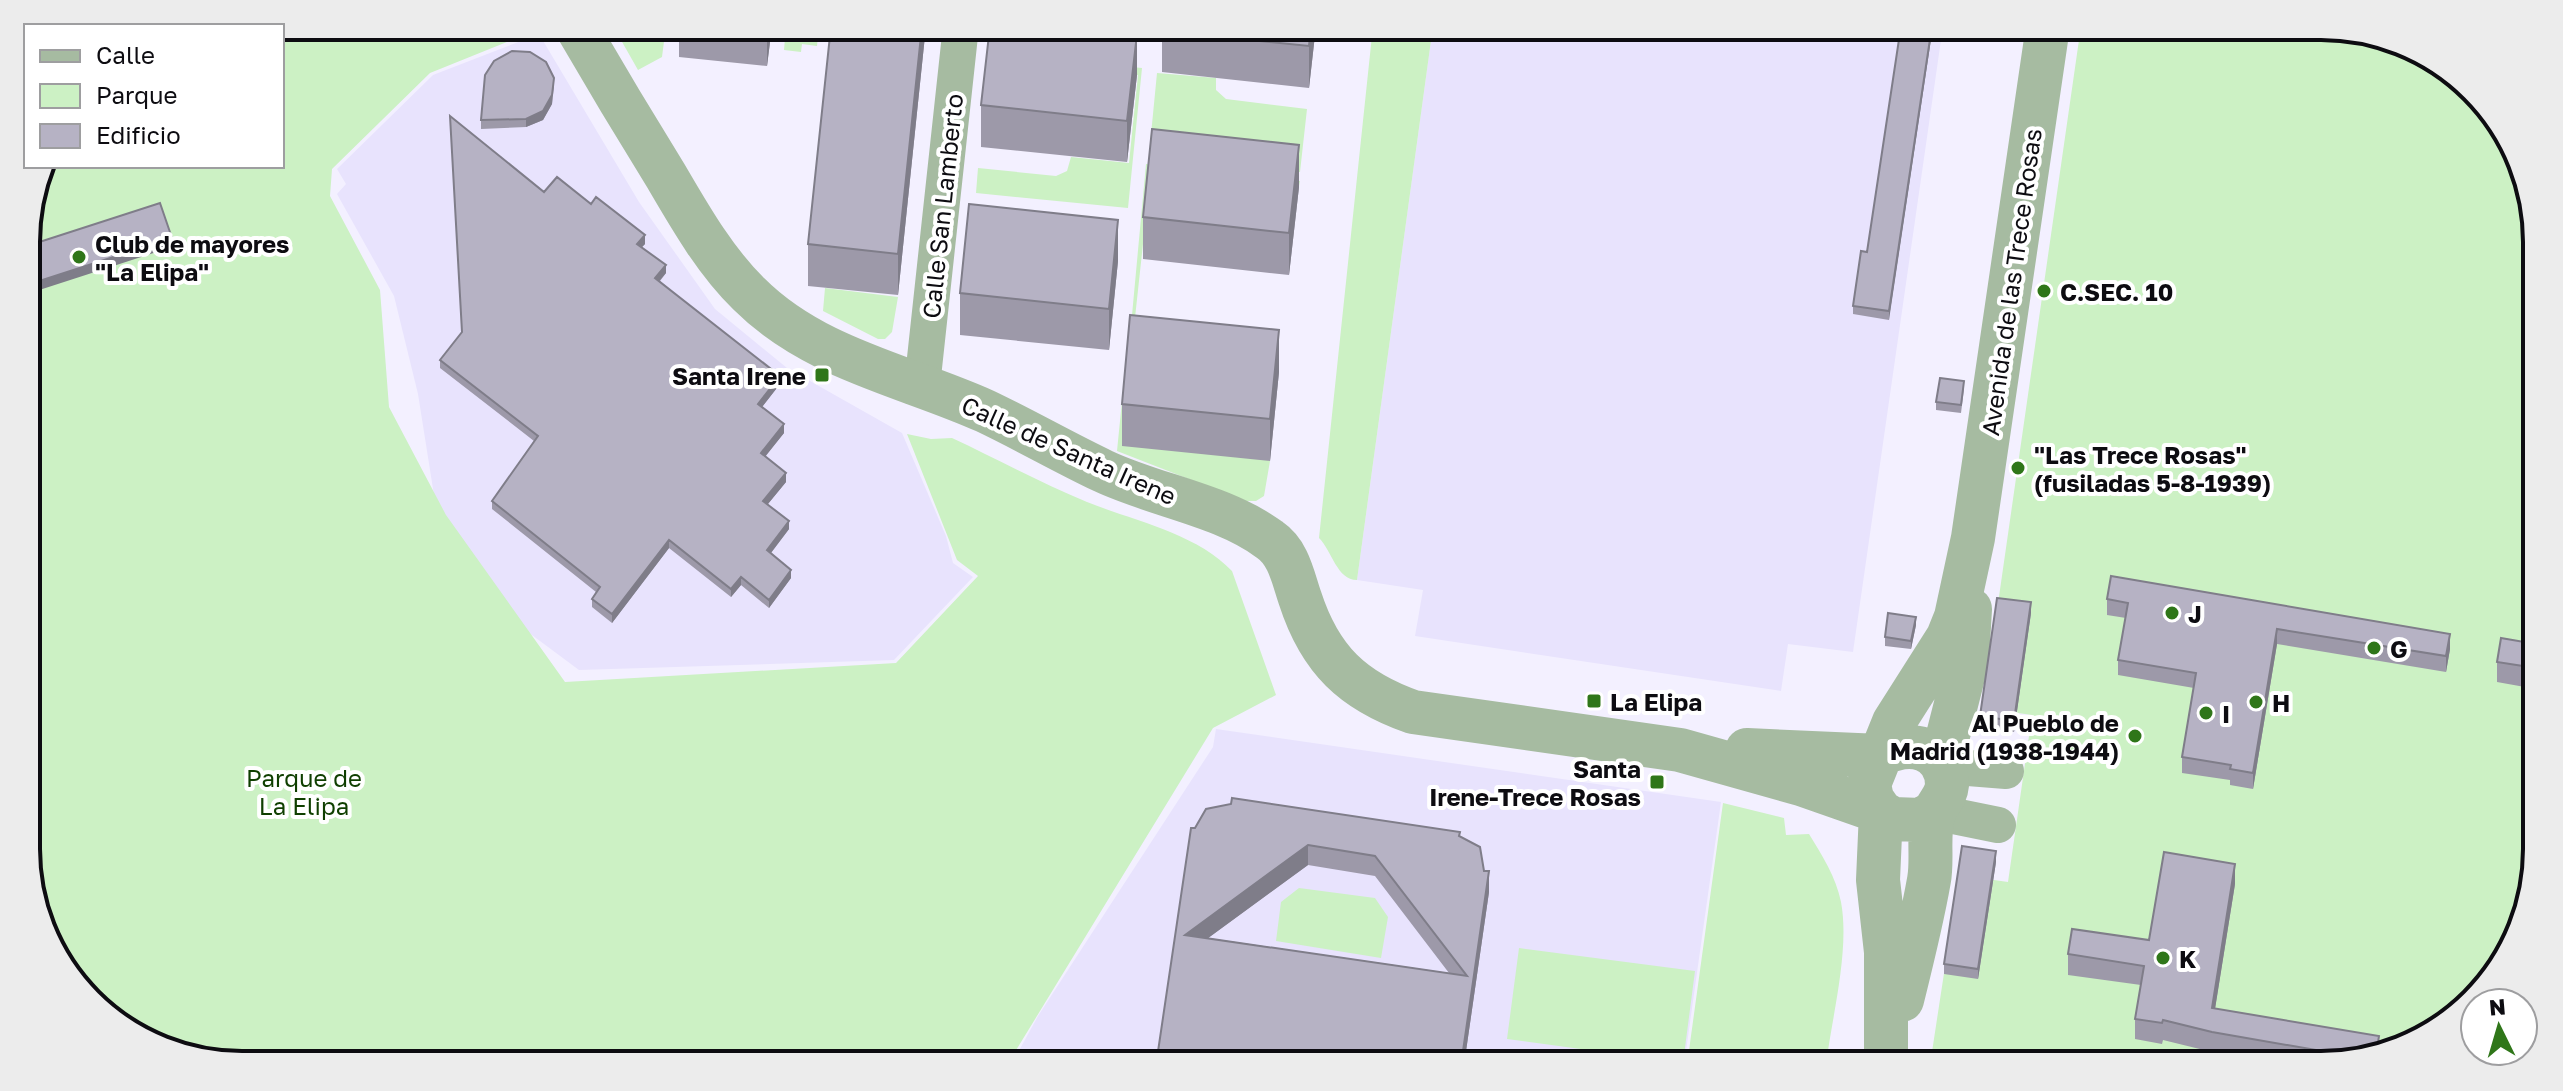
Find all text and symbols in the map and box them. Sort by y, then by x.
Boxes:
legend [24,24,284,168]
text: Calle [96,40,155,69]
text: Parque [96,80,177,109]
street label: Calle San Lamberto [916,92,968,320]
text: Edificio [96,120,181,149]
street label: Avenida de las Trece Rosas [1975,127,2047,437]
place label: Club de mayores "La Elipa" [95,229,290,286]
marker: Club de mayores "La Elipa" [70,248,88,266]
place label: C.SEC. 10 [2060,277,2173,306]
marker: C.SEC. 10 [2035,282,2053,300]
place label: Santa Irene [672,361,806,390]
marker: Santa Irene [813,366,831,384]
street label: Calle de Santa Irene [957,390,1181,510]
place label: "Las Trece Rosas" (fusiladas 5-8-1939) [2034,440,2271,497]
marker: "Las Trece Rosas" (fusiladas 5-8-1939) [2009,459,2027,477]
place label: J [2188,599,2202,628]
marker: J [2163,604,2181,622]
place label: G [2390,634,2408,663]
marker: G [2365,639,2383,657]
place label: La Elipa [1610,687,1702,716]
place label: H [2272,688,2290,717]
marker: La Elipa [1585,692,1603,710]
marker: H [2247,693,2265,711]
place label: I [2222,699,2230,728]
marker: I [2197,704,2215,722]
place label: Al Pueblo de Madrid (1938-1944) [1890,708,2119,765]
marker: Al Pueblo de Madrid (1938-1944) [2126,727,2144,745]
place label: Santa Irene-Trece Rosas [1429,754,1641,811]
park label: Parque de La Elipa [246,763,362,820]
marker: Santa Irene-Trece Rosas [1648,773,1666,791]
place label: K [2179,944,2197,973]
marker: K [2154,949,2172,967]
north arrow [2459,987,2539,1067]
text: N [2488,992,2507,1021]

